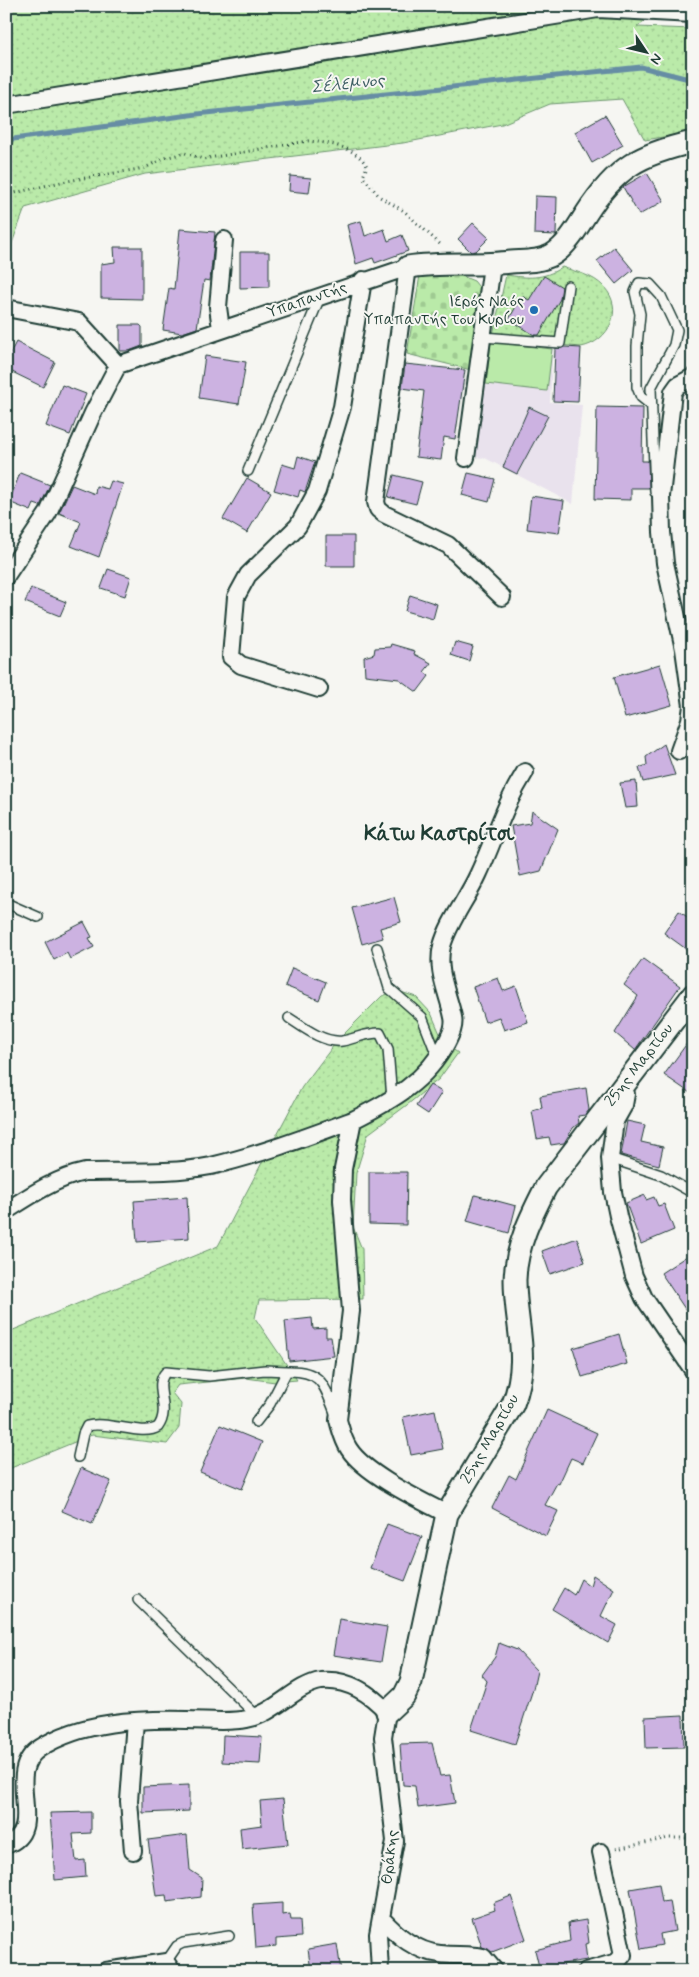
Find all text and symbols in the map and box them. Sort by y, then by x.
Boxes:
north arrow [622,28,672,78]
text: N [646,50,666,68]
water label: Σέλεμνος [310,68,387,100]
street label: Υπαπαντής [264,277,350,323]
place label: Ιερός Ναός Υπαπαντής του Κυρίου [364,291,524,330]
marker: Ιερός Ναός Υπαπαντής του Κυρίου [528,304,540,316]
district label: Κάτω Καστρίτσι [364,820,515,848]
street label: 25ης Μαρτίου [600,1019,678,1111]
street label: 25ης Μαρτίου [456,1390,524,1488]
street label: Θράκης [377,1829,403,1885]

